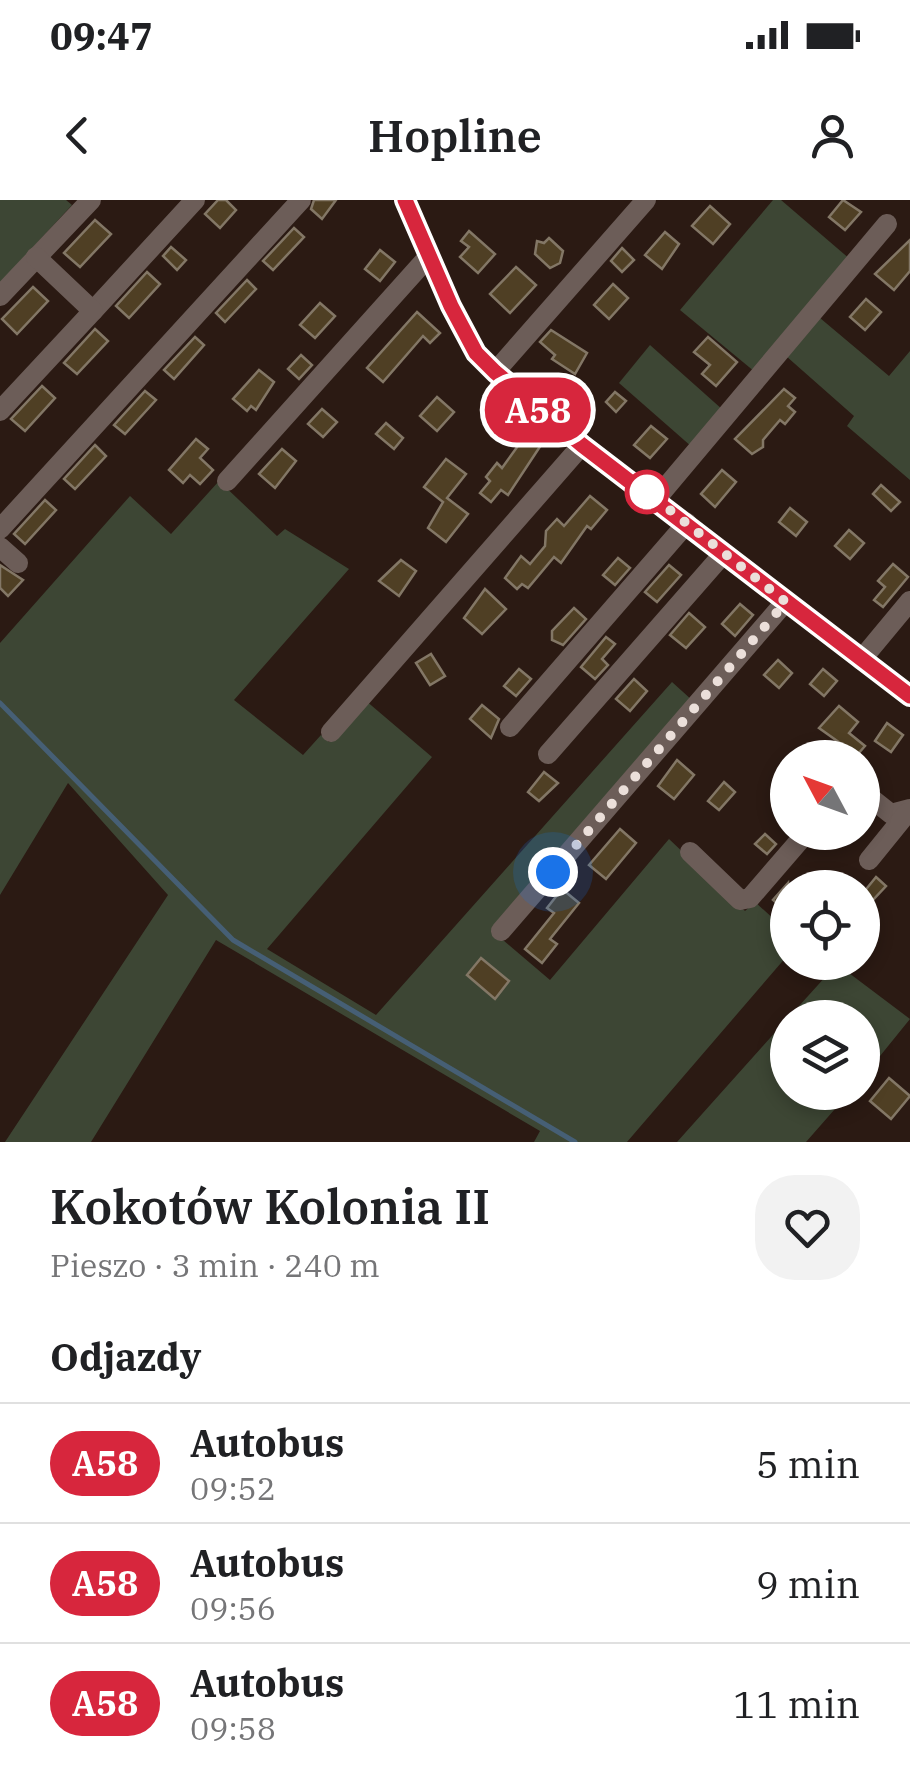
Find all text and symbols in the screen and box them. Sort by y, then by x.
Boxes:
text: 09:47 [50,11,153,60]
text: Hopline [368,106,542,164]
icon: back [50,108,105,163]
icon: person [805,108,860,163]
line badge: A58 [480,378,596,442]
text: A58 [505,387,571,433]
unlabelled marker [626,471,668,513]
north arrow [770,740,880,850]
map controls [770,740,880,1110]
your location [528,847,578,897]
button: locate [770,870,880,980]
button: layers [770,1000,880,1110]
text: Kokotów Kolonia II [50,1175,490,1237]
button: heart [755,1175,860,1280]
text: Pieszo · 3 min · 240 m [50,1244,380,1286]
text: Odjazdy [50,1332,201,1381]
text: Autobus [190,1418,344,1467]
text: 5 min [756,1439,860,1488]
text: A58 [72,1440,138,1486]
text: 09:52 [190,1467,276,1509]
text: Autobus [190,1538,344,1587]
text: 9 min [756,1559,860,1608]
text: A58 [72,1560,138,1606]
text: 09:56 [190,1587,276,1629]
text: Autobus [190,1658,344,1707]
text: 11 min [733,1679,860,1728]
text: A58 [72,1680,138,1726]
text: 09:58 [190,1707,276,1749]

